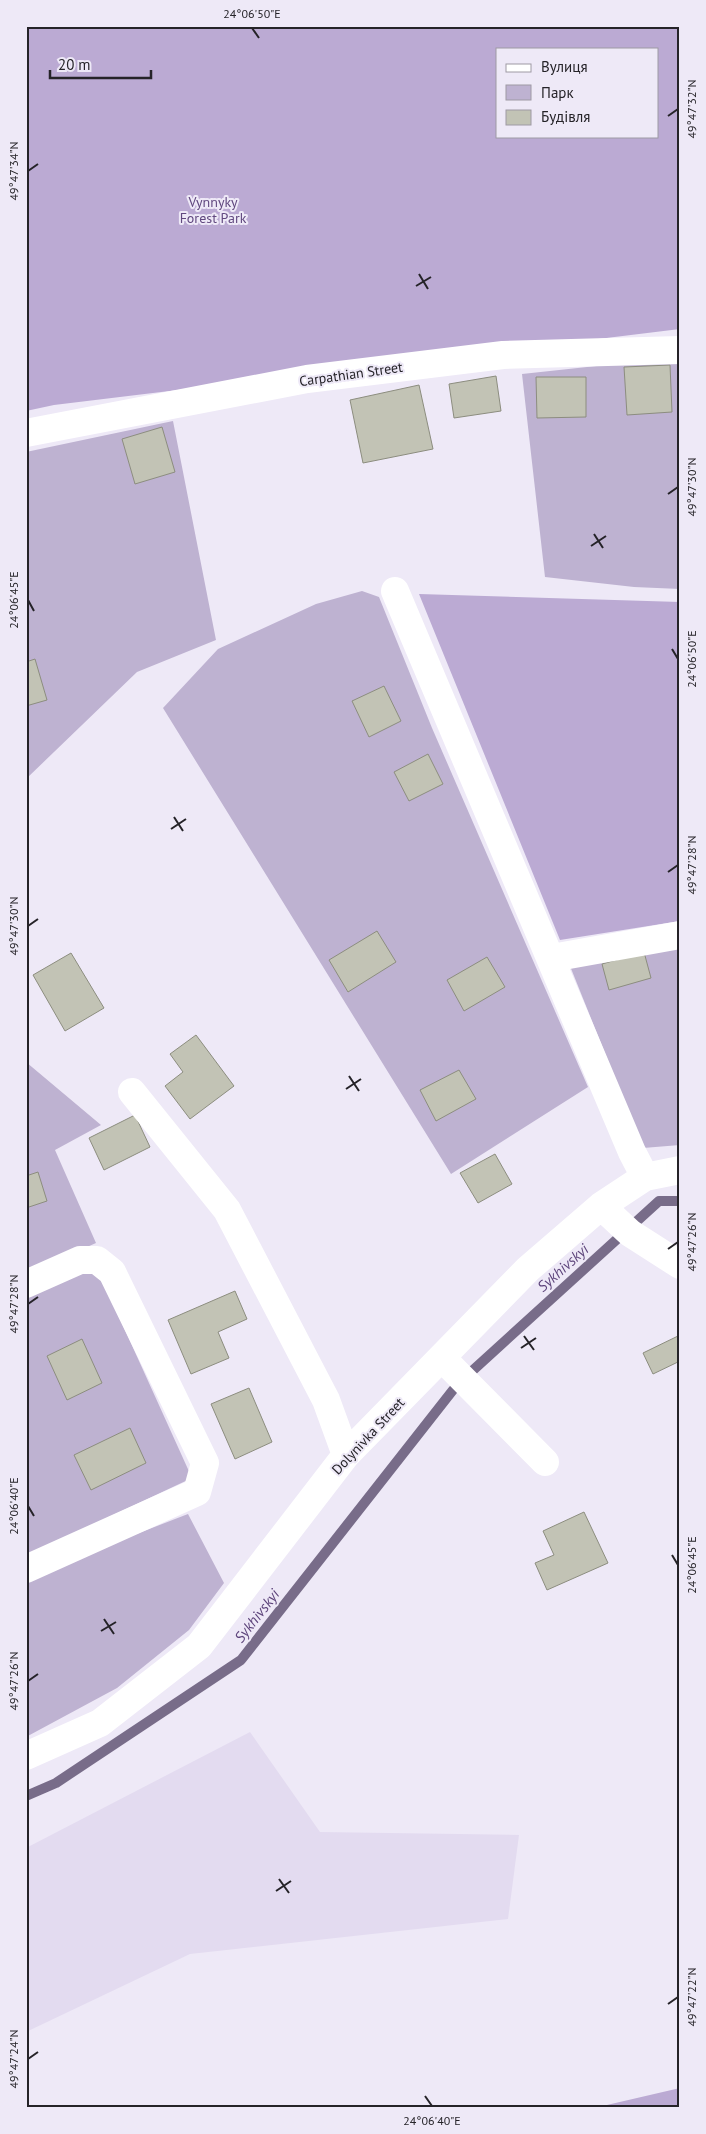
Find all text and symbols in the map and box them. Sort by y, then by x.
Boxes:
text: 24°06'50"E [223,6,281,21]
scale bar [50,48,151,80]
legend [496,48,658,138]
text: 20 m [58,55,91,74]
text: Вулиця [541,57,588,76]
text: 49°47'32"N [684,79,699,139]
text: Парк [541,83,574,102]
text: Будівля [541,107,590,126]
text: 49°47'34"N [6,141,21,201]
park label: Vynnyky Forest Park [180,193,247,227]
street label: Carpathian Street [298,358,404,390]
text: 49°47'30"N [684,457,699,517]
text: 24°06'45"E [6,571,21,629]
text: 24°06'50"E [684,630,699,688]
text: 49°47'28"N [684,835,699,895]
text: 49°47'30"N [6,896,21,956]
text: 49°47'26"N [684,1212,699,1272]
water label: Sykhivskyi [533,1239,593,1296]
text: 49°47'28"N [6,1274,21,1334]
street label: Dolynivka Street [328,1394,408,1478]
text: 24°06'40"E [6,1477,21,1535]
text: 24°06'45"E [684,1536,699,1594]
water label: Sykhivskyi [230,1584,284,1646]
text: 49°47'26"N [6,1651,21,1711]
text: 49°47'22"N [684,1967,699,2027]
text: 49°47'24"N [6,2029,21,2089]
text: 24°06'40"E [403,2113,461,2128]

